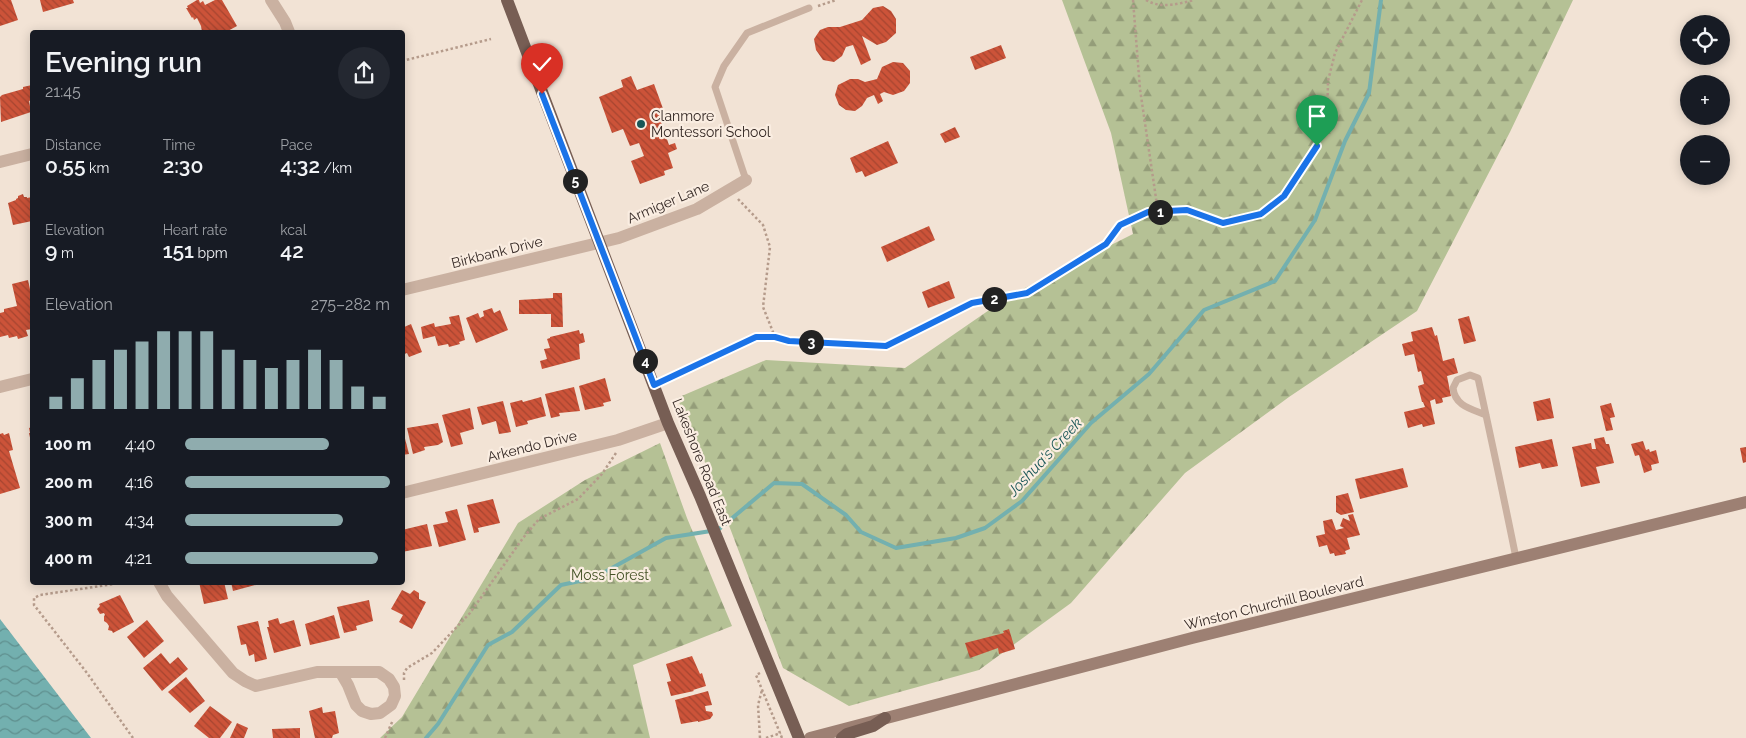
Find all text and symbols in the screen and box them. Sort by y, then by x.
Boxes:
map controls [1680,15,1730,185]
button: locate [1680,15,1730,65]
pin [521,43,563,94]
text: Evening run [45,46,202,79]
button: share [338,47,390,99]
icon: check [528,50,556,78]
button: + [1680,75,1730,125]
text: 21:45 [45,82,81,101]
pin [1296,95,1338,146]
icon: arrive [1303,102,1331,130]
place label: Clanmore Montessori School [651,108,771,140]
marker: Clanmore Montessori School [635,118,647,130]
button: − [1680,135,1730,185]
text: Distance [45,137,101,153]
text: Time [163,137,195,153]
text: Pace [280,137,312,153]
text: 0.55 [45,153,86,178]
text: 2:30 [163,153,203,178]
text: 4:32 [280,153,320,178]
text: km [86,160,109,176]
text: /km [320,160,352,176]
pin: 5 [562,168,588,194]
text: 5 [572,173,579,189]
street label: Armiger Lane [625,178,711,226]
pin: 1 [1148,200,1172,224]
text: 1 [1157,204,1164,220]
text: Elevation [45,222,104,238]
text: Heart rate [163,222,227,238]
text: kcal [280,222,307,238]
street label: Birkbank Drive [450,233,544,271]
text: 9 [45,238,57,263]
text: 151 [163,238,194,263]
text: 42 [280,238,304,263]
text: m [57,245,74,261]
text: bpm [194,245,228,261]
pin: 2 [982,286,1006,312]
text: 2 [991,291,998,307]
text: Elevation [45,295,113,314]
text: 275–282 m [311,295,390,314]
pin: 3 [798,330,824,354]
text: 3 [808,334,815,350]
pin: 4 [632,348,658,374]
text: 4 [642,353,650,369]
street label: Lakeshore Road East [669,396,735,528]
water label: Joshua's Creek [1003,414,1086,501]
street label: Arkendo Drive [486,427,578,465]
text: 100 m [45,435,91,454]
text: 4:40 [125,435,155,454]
text: 200 m [45,473,92,492]
text: 4:16 [125,473,153,492]
text: 300 m [45,511,92,530]
text: 4:34 [125,511,154,530]
text: 400 m [45,549,93,568]
text: 4:21 [125,549,152,568]
park label: Moss Forest [571,567,649,583]
street label: Winston Churchill Boulevard [1183,573,1365,633]

